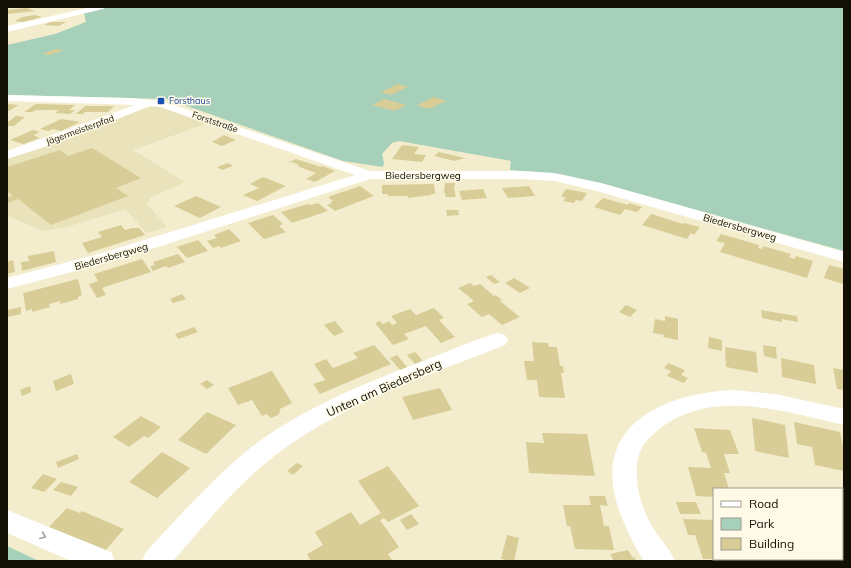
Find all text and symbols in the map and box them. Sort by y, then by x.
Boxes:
place label: Forsthaus [169,95,210,106]
marker: Forsthaus [156,96,166,106]
street label: Forststraße [191,109,240,135]
street label: Jägermeisterpfad [44,112,115,147]
street label: Biedersbergweg [385,169,461,182]
street label: Biedersbergweg [702,211,778,244]
street label: Biedersbergweg [73,240,149,273]
street label: Unten am Biedersberg [324,355,444,420]
legend [713,488,843,560]
text: Road [749,496,778,511]
text: Park [749,516,775,531]
one-way arrow [39,532,46,540]
text: Building [749,536,794,551]

